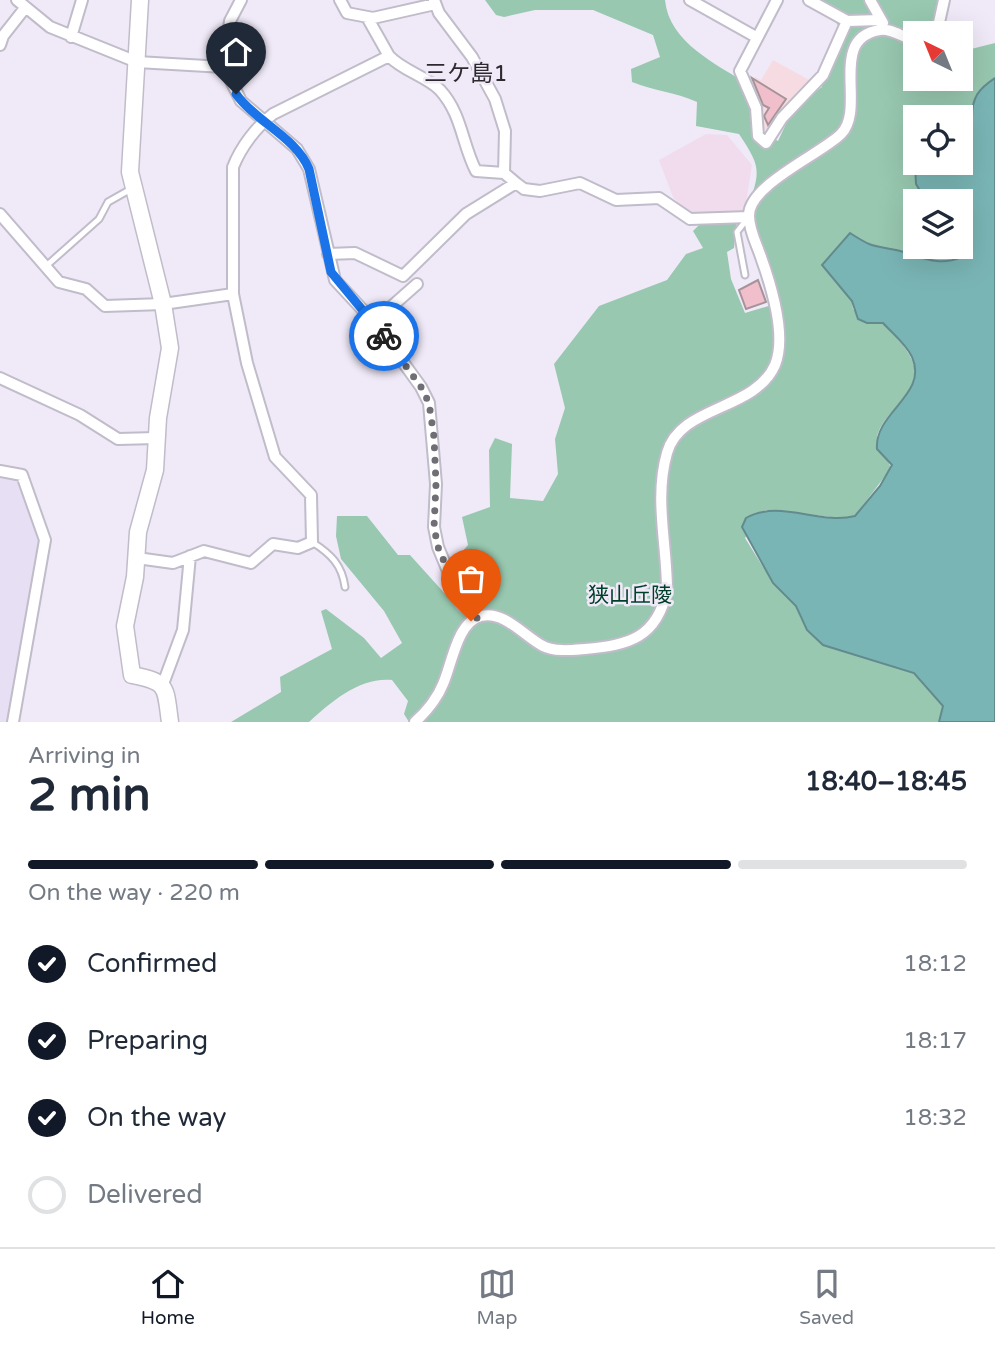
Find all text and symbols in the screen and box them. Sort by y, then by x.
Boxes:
north arrow [903,21,973,91]
map controls [903,21,973,259]
pin [206,22,266,94]
icon: home [217,33,255,71]
district label: 三ケ島1 [424,60,508,88]
button: locate [903,105,973,175]
button: layers [903,189,973,259]
courier [349,301,419,371]
icon: bike [365,317,403,355]
pin [441,549,501,621]
icon: bag [452,560,490,598]
park label: 狭山丘陵 [588,583,672,608]
text: Arriving in [28,742,141,770]
text: 18:40–18:45 [805,766,967,797]
text: 2 min [28,768,151,823]
text: On the way · 220 m [28,879,240,907]
icon: check [28,945,66,983]
text: Confirmed [87,948,217,979]
text: 18:12 [903,950,967,978]
icon: check [28,1022,66,1060]
text: Preparing [87,1025,208,1056]
text: 18:17 [903,1027,967,1055]
icon: check [28,1099,66,1137]
text: On the way [87,1102,227,1133]
text: 18:32 [903,1104,967,1132]
text: Delivered [87,1179,203,1210]
tab: Home [141,1265,195,1329]
tab: Map [476,1265,517,1329]
tab: Saved [799,1265,854,1329]

